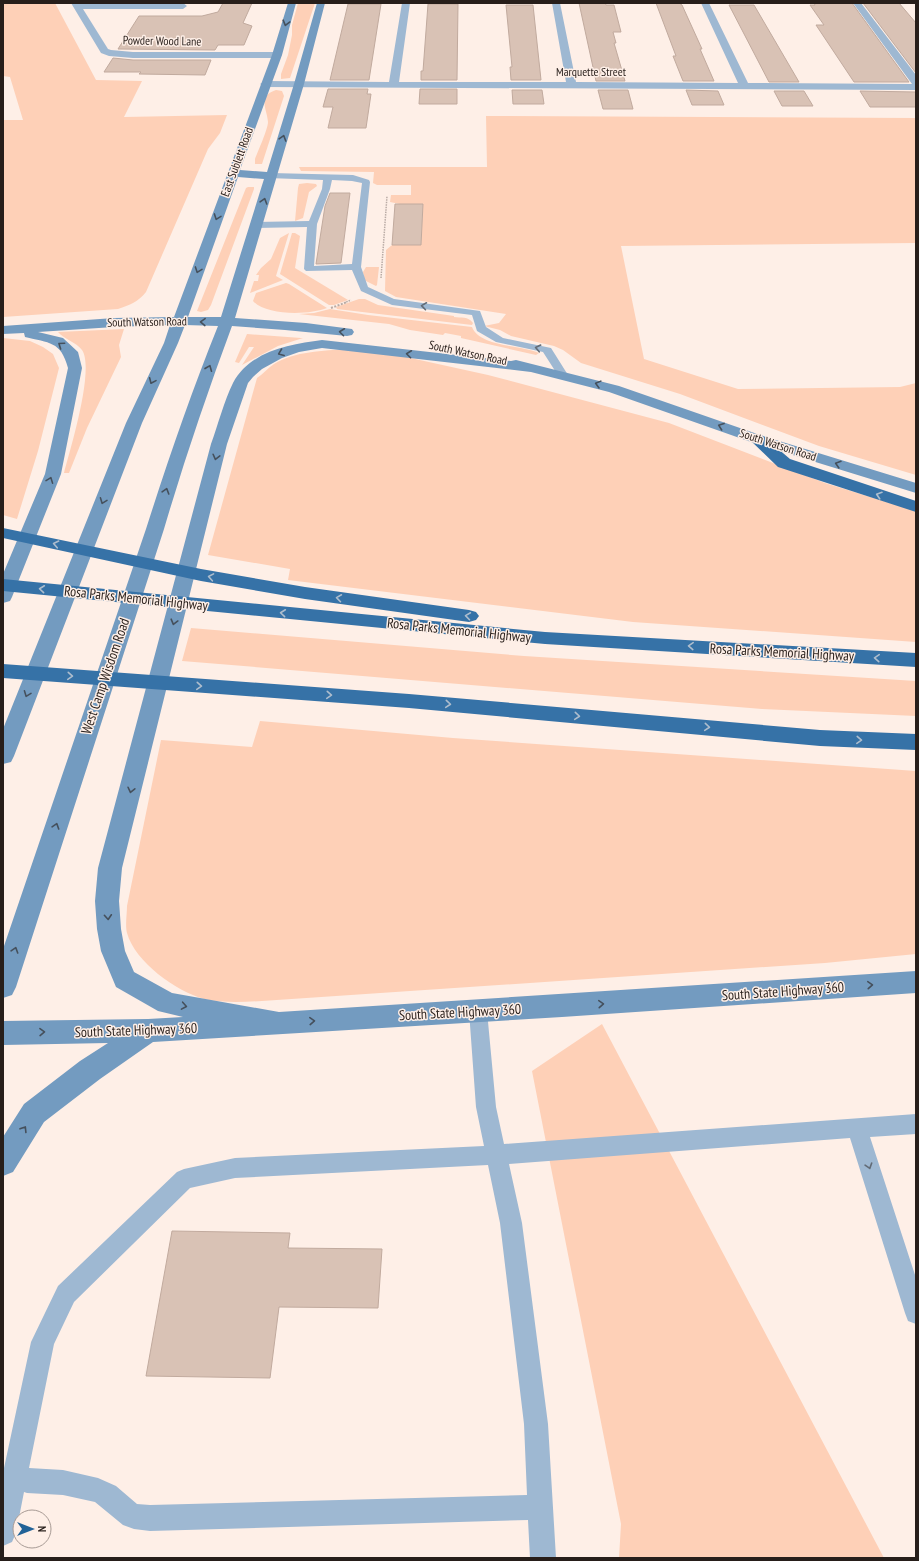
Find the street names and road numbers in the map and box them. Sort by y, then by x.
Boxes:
street label: Powder Wood Lane [123,32,201,49]
street label: Marquette Street [556,64,627,79]
street label: East Sublett Road [217,125,256,199]
street label: South Watson Road [107,313,187,330]
street label: South Watson Road [428,337,509,368]
street label: South Watson Road [738,425,818,464]
street label: Rosa Parks Memorial Highway [63,581,210,615]
street label: Rosa Parks Memorial Highway [386,613,533,647]
street label: West Camp Wisdom Road [77,616,133,736]
street label: Rosa Parks Memorial Highway [709,639,855,665]
street label: South State Highway 360 [721,978,845,1004]
street label: South State Highway 360 [398,1000,522,1024]
street label: South State Highway 360 [75,1019,197,1041]

